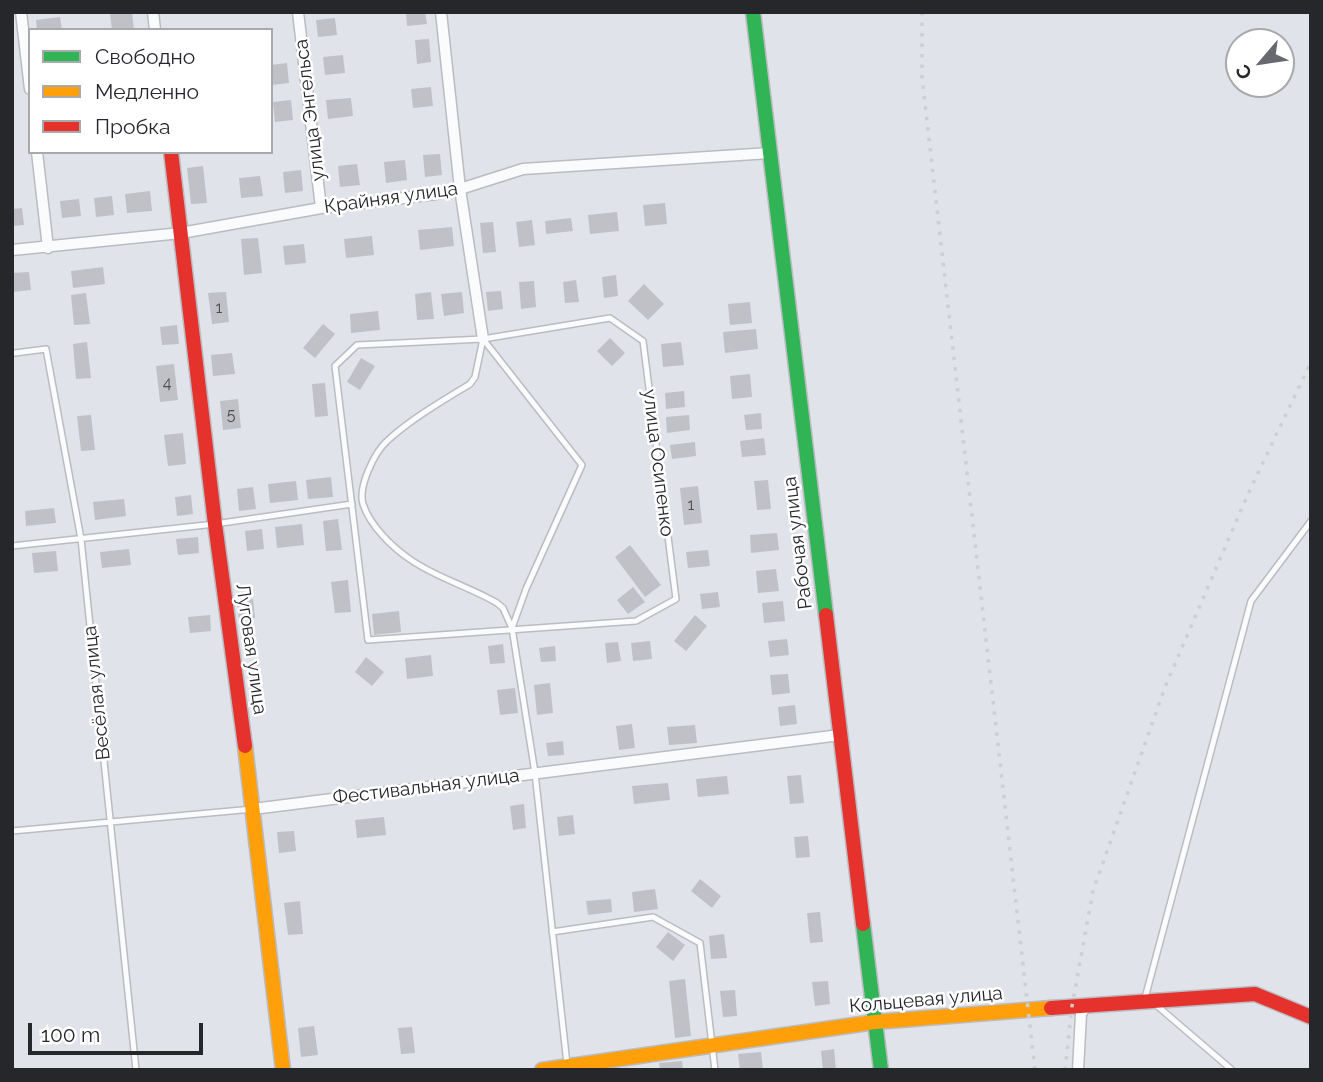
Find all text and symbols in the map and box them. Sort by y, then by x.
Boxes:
legend [28,28,273,154]
north arrow [1225,28,1295,98]
street label: улица Энгельса [290,38,330,182]
text: Свободно [95,44,195,69]
text: С [1231,61,1256,83]
text: Медленно [95,79,199,104]
text: Пробка [95,114,171,139]
street label: Крайняя улица [323,177,459,219]
house number: 1 [216,298,222,318]
house number: 4 [163,373,171,393]
street label: улица Осипенко [638,388,678,538]
house number: 5 [227,405,235,425]
street label: Рабочая улица [779,475,817,611]
house number: 1 [688,495,694,515]
street label: Луговая улица [231,582,271,716]
street label: Весёлая улица [79,625,115,761]
street label: Фестивальная улица [331,764,521,810]
street label: Кольцевая улица [848,982,1004,1018]
scale bar [32,1009,206,1052]
text: 100 m [41,1022,100,1047]

